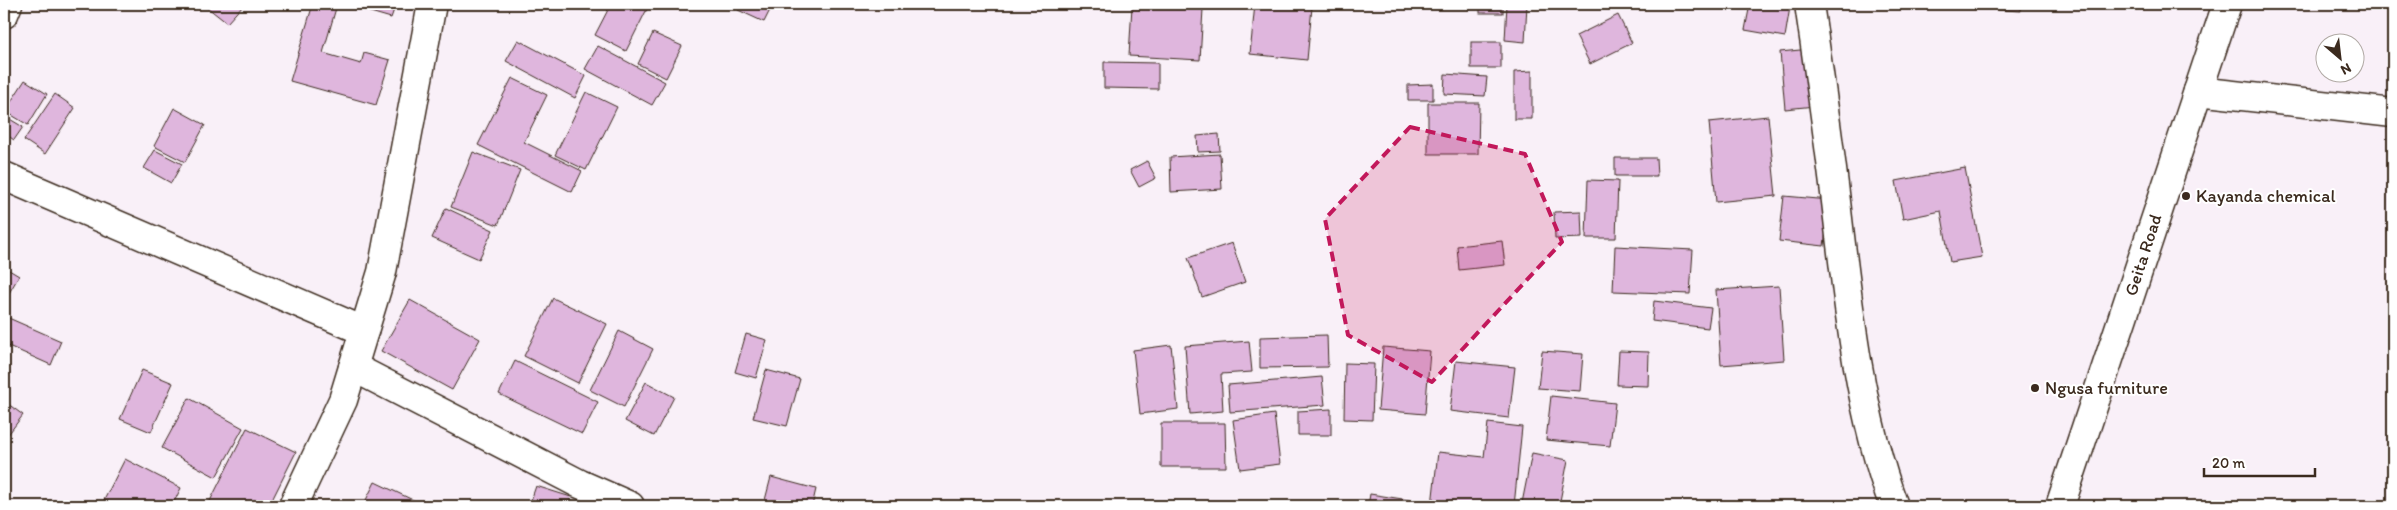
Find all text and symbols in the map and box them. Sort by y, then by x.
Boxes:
north arrow [2314,32,2364,82]
text: N [2338,59,2354,79]
place label: Kayanda chemical [2196,185,2336,207]
marker: Kayanda chemical [2180,190,2192,202]
street label: Geita Road [2119,211,2167,299]
place label: Ngusa furniture [2045,377,2168,399]
marker: Ngusa furniture [2029,382,2041,394]
scale bar [2204,445,2316,477]
text: 20 m [2212,454,2246,472]

